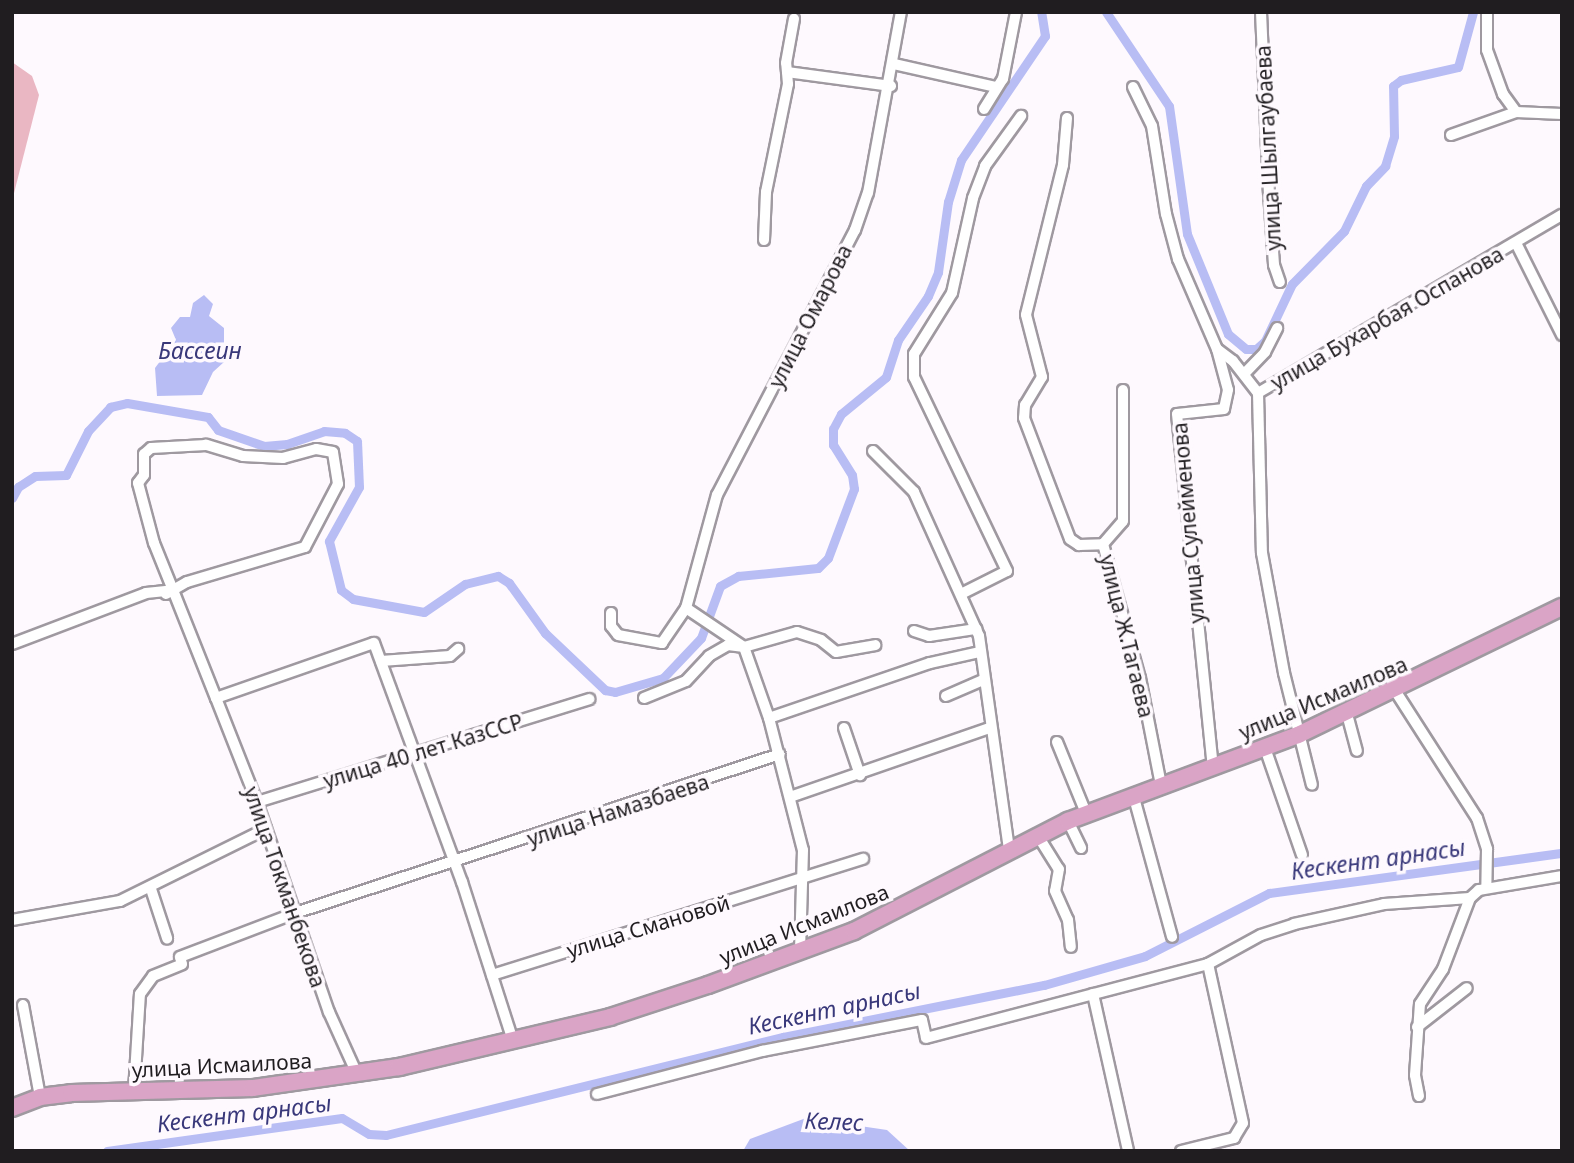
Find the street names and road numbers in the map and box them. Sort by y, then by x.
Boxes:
street label: улица Шылгаубаева [1250,45,1286,251]
street label: улица Омарова [763,240,857,392]
street label: улица Бухарбая Оспанова [1266,241,1508,395]
street label: улица Сулейменова [1167,421,1209,625]
street label: улица Ж.Тагаева [1095,552,1159,720]
street label: улица Исмаилова [1235,651,1411,745]
street label: улица 40 лет КазССР [320,709,526,793]
street label: улица Намазбаева [524,769,712,851]
street label: улица Токманбекова [239,783,331,991]
street label: улица Исмаилова [716,879,892,969]
street label: улица Смановой [564,889,732,963]
street label: улица Исмаилова [131,1048,313,1082]

